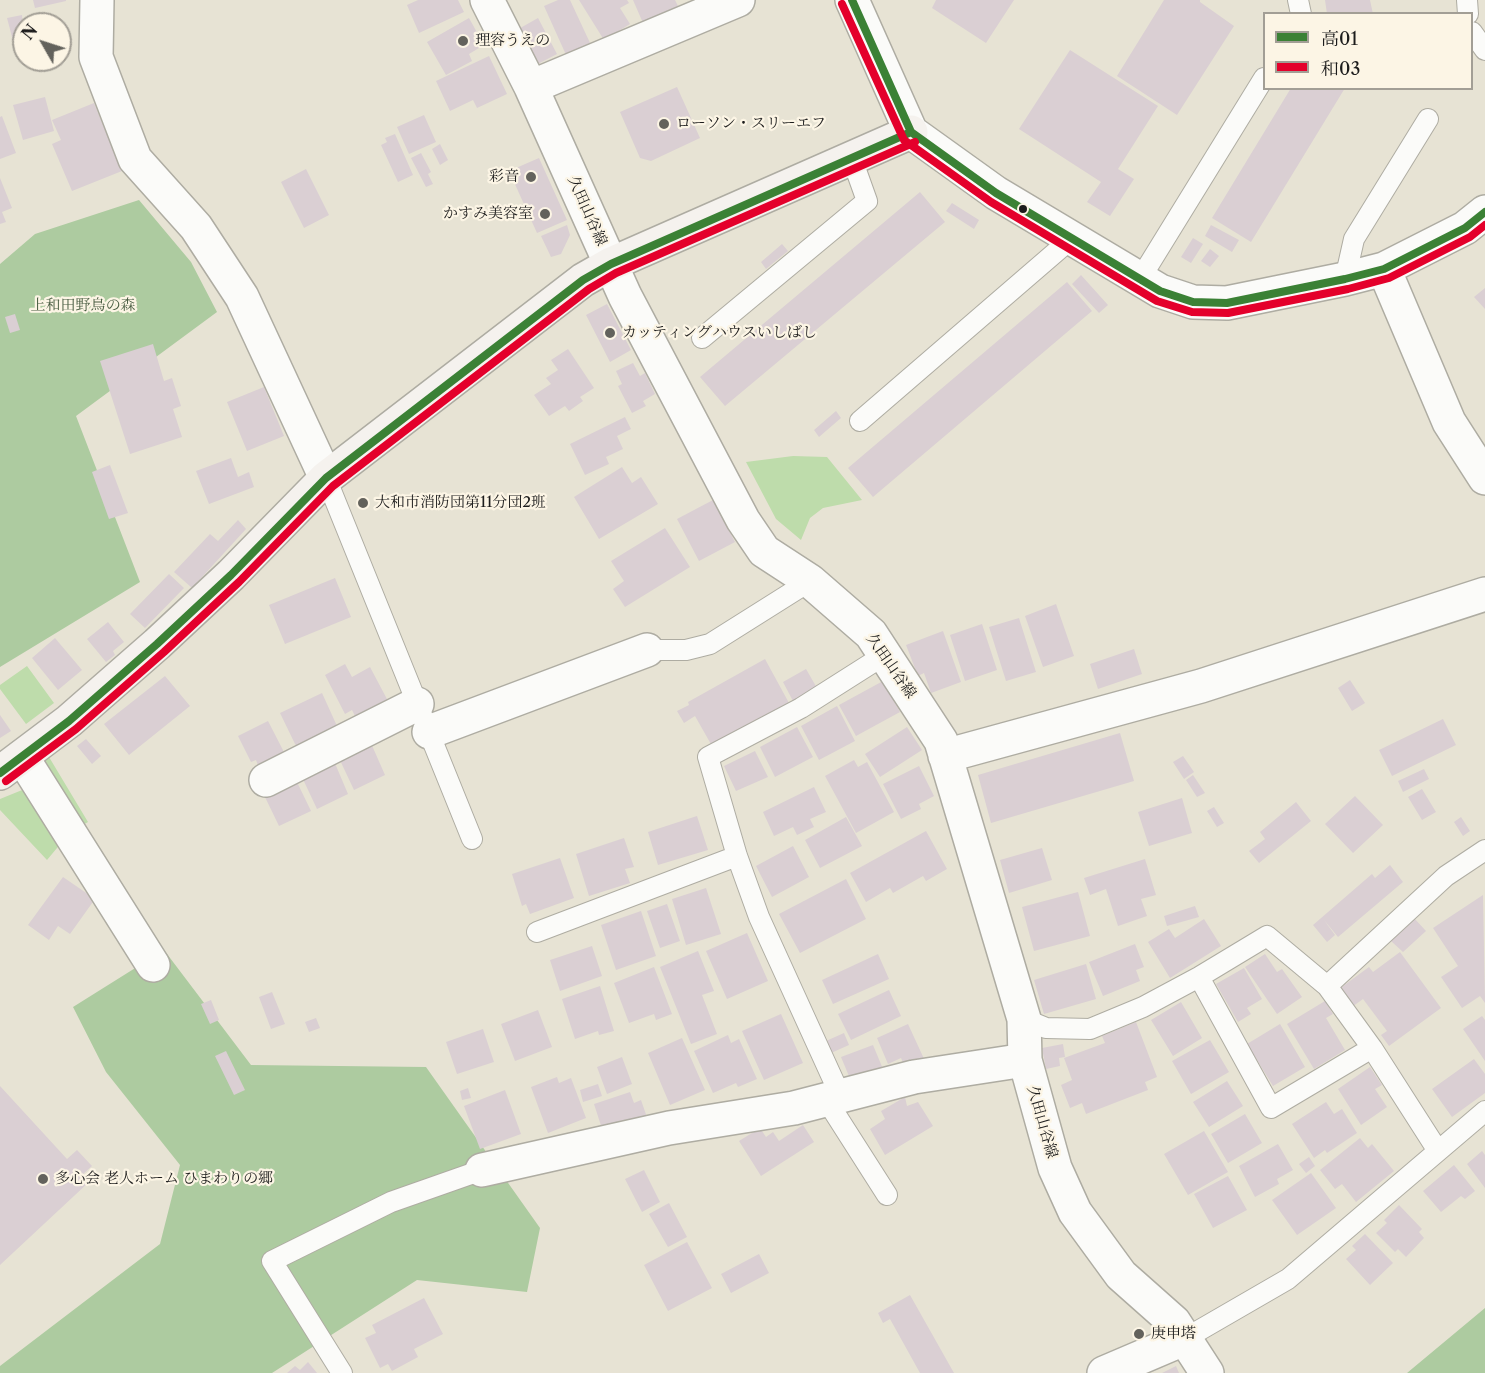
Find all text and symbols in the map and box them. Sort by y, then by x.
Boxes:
north arrow [12,12,72,72]
legend [1263,12,1473,90]
text: N [17,20,42,44]
text: 高01 [1321,28,1358,50]
place label: 理容うえの [475,32,550,50]
marker: 理容うえの [456,34,470,48]
text: 和03 [1321,58,1360,80]
place label: ローソン・スリーエフ [676,115,826,133]
marker: ローソン・スリーエフ [657,117,671,131]
place label: 彩音 [489,168,519,186]
marker: 彩音 [524,170,538,184]
street label: 久田山谷線 [564,173,610,249]
unlabelled marker [1017,203,1029,215]
place label: かすみ美容室 [443,205,533,223]
marker: かすみ美容室 [538,207,552,221]
park label: 上和田野鳥の森 [31,297,135,315]
place label: カッティングハウスいしばし [622,324,817,342]
marker: カッティングハウスいしばし [603,326,617,340]
place label: 大和市消防団第11分団2班 [375,494,546,512]
marker: 大和市消防団第11分団2班 [356,496,370,510]
street label: 久田山谷線 [862,630,920,702]
street label: 久田山谷線 [1023,1083,1061,1161]
place label: 多心会 老人ホーム ひまわりの郷 [55,1170,273,1188]
marker: 多心会 老人ホーム ひまわりの郷 [36,1172,50,1186]
place label: 庚申塔 [1151,1325,1196,1343]
marker: 庚申塔 [1132,1327,1146,1341]

